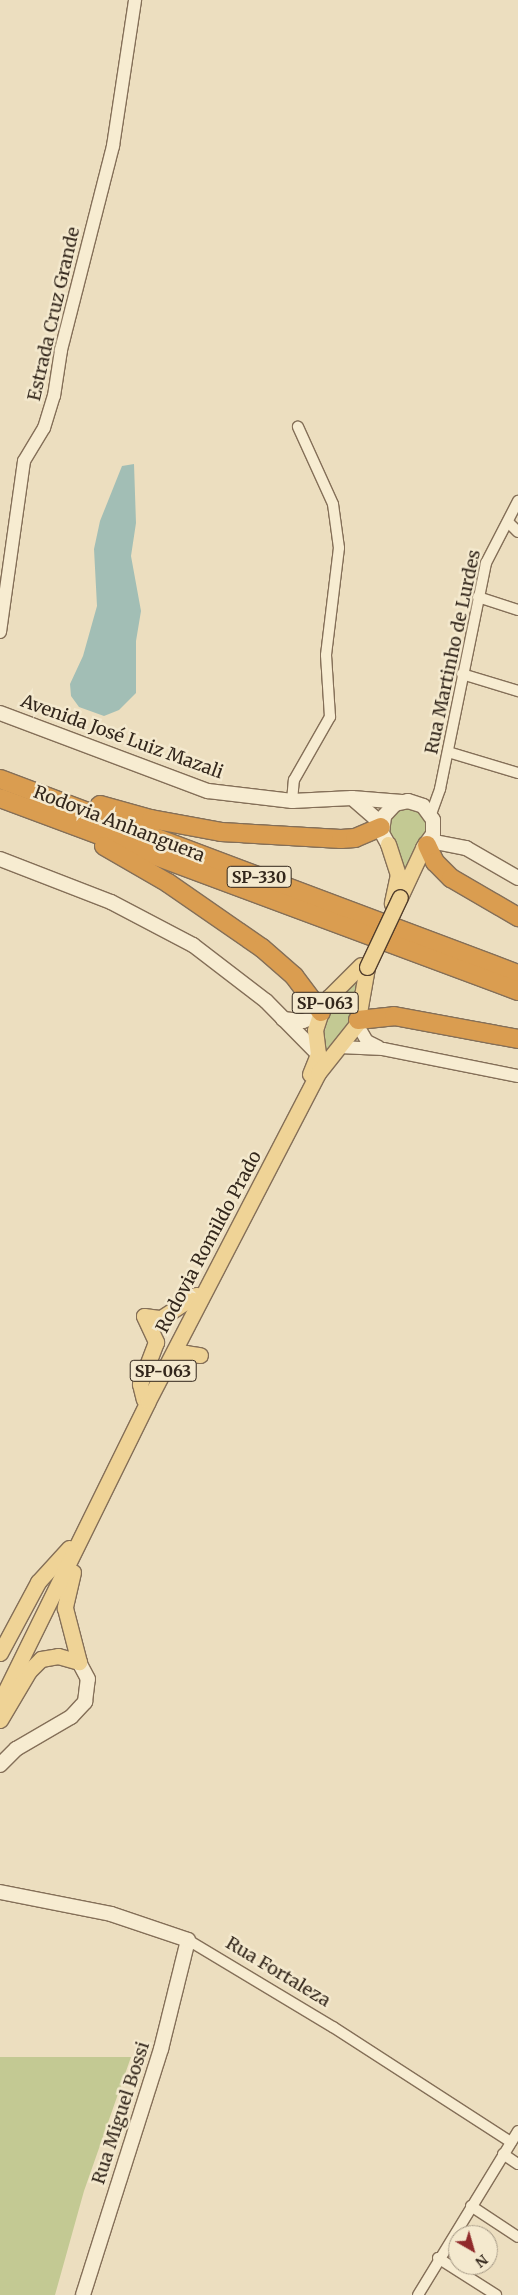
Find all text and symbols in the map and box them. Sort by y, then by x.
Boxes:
street label: Estrada Cruz Grande [23,225,85,403]
street label: Rua Martinho de Lurdes [421,548,485,756]
street label: Avenida José Luiz Mazali [18,690,226,784]
street label: Rodovia Anhanguera [30,781,208,867]
road number: SP-330 [226,864,292,890]
road number: SP-063 [291,990,359,1016]
street label: Rodovia Romildo Prado [152,1147,266,1337]
road number: SP-063 [129,1358,197,1384]
street label: Rua Fortaleza [222,1932,334,2012]
street label: Rua Miguel Bossi [88,2039,154,2187]
north arrow [448,2225,498,2275]
text: N [472,2251,492,2272]

